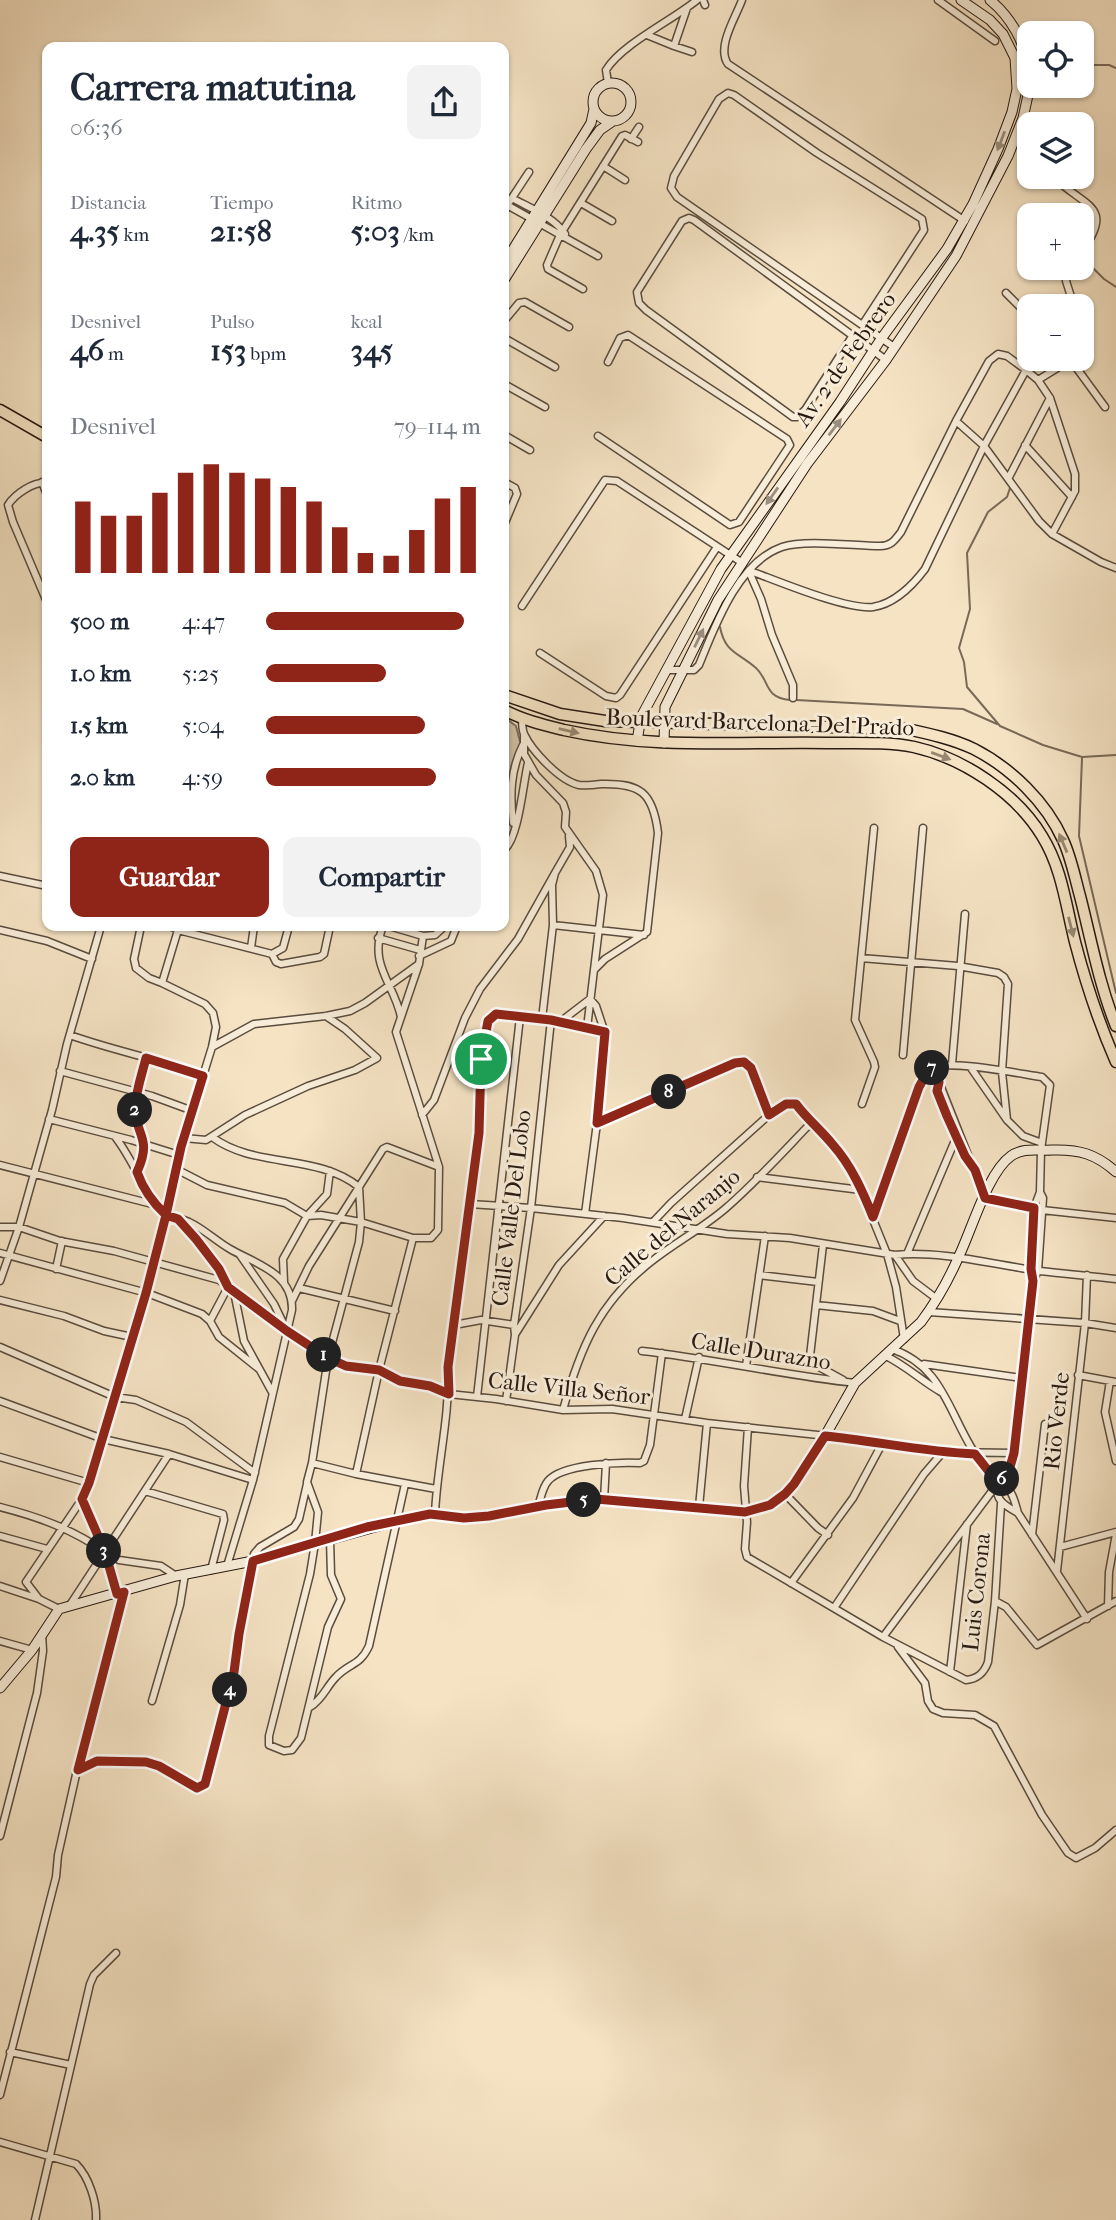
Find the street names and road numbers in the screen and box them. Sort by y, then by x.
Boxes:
street label: Av. 2 de Febrero [789,287,902,432]
street label: Boulevard Barcelona-Del Prado [605,704,915,741]
street label: Calle Valle Del Lobo [486,1108,537,1308]
street label: Calle del Naranjo [599,1163,746,1292]
street label: Calle Durazno [689,1327,833,1376]
street label: Calle Villa Señor [487,1367,652,1410]
street label: Rio Verde [1038,1371,1075,1471]
street label: Luis Corona [957,1531,996,1653]

